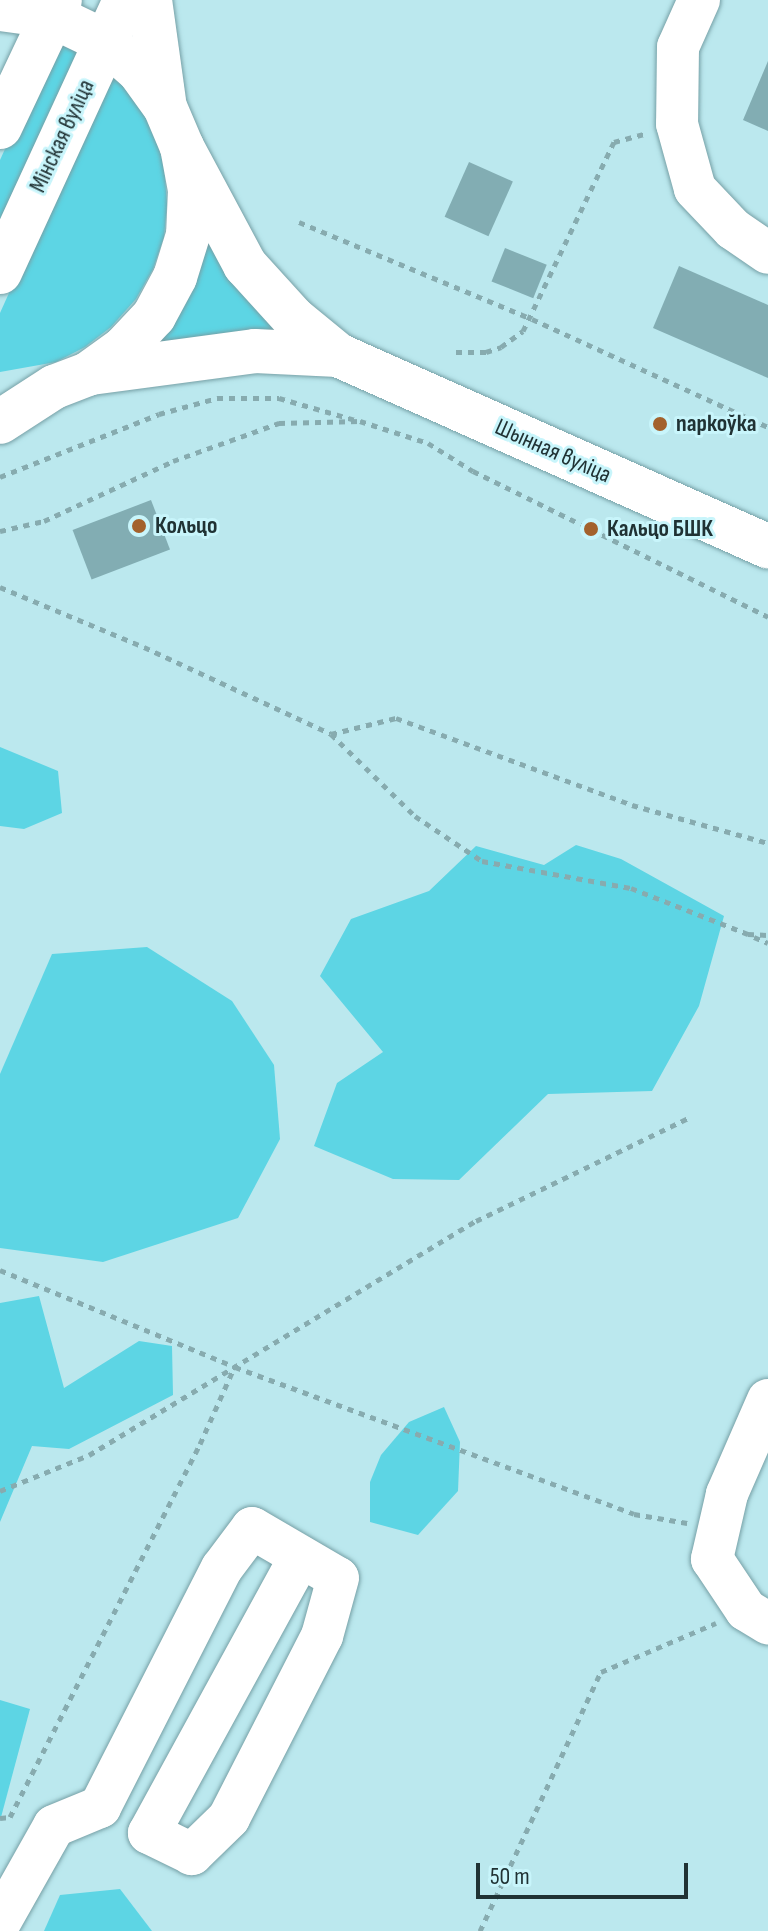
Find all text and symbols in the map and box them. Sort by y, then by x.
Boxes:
street label: Мінская вуліца [23,75,101,197]
place label: паркоўка [676,410,757,438]
street label: Шынная вуліца [490,413,616,489]
marker: паркоўка [651,415,669,433]
place label: Кольцо [155,512,217,540]
place label: Кальцо БШК [607,515,713,543]
marker: Кольцо [130,517,148,535]
marker: Кальцо БШК [582,520,600,538]
scale bar [480,1847,692,1897]
text: 50 m [490,1862,530,1891]

